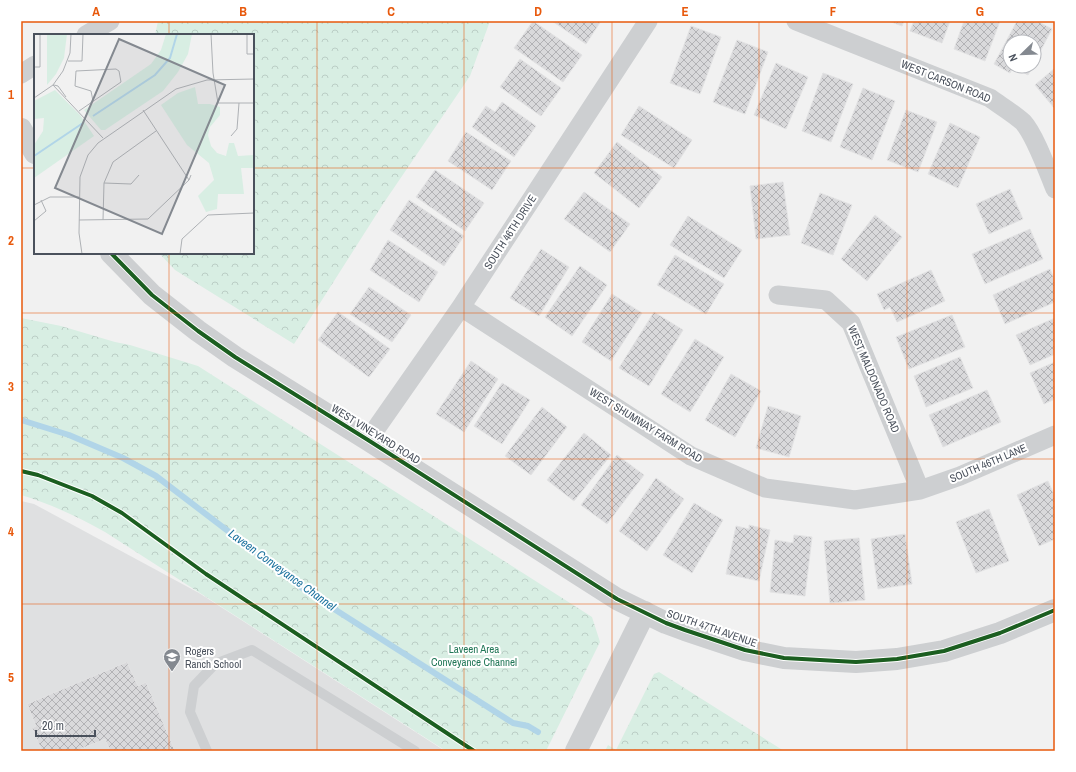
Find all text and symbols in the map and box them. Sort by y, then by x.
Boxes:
text: A [92,3,100,20]
text: B [239,3,247,20]
text: C [387,3,395,20]
text: D [534,3,542,20]
text: E [681,3,689,20]
text: F [830,3,837,20]
text: G [976,3,984,20]
inset map [34,34,254,254]
north arrow [1002,34,1042,74]
text: N [1005,52,1021,64]
street label: WEST CARSON ROAD [899,57,993,105]
text: 1 [8,86,14,103]
street label: SOUTH 46TH DRIVE [481,192,539,272]
text: 2 [8,232,14,249]
street label: WEST MALDONADO ROAD [845,323,903,435]
text: 3 [8,378,14,395]
street label: WEST SHUMWAY FARM ROAD [587,384,705,466]
street label: WEST VINEYARD ROAD [329,401,423,467]
street label: SOUTH 46TH LANE [947,440,1029,486]
text: 4 [8,523,14,540]
water label: Laveen Conveyance Channel [225,526,340,615]
street label: SOUTH 47TH AVENUE [665,606,759,650]
park label: Laveen Area Conveyance Channel [431,642,517,669]
place label: Rogers Ranch School [185,644,241,671]
school or university icon: Rogers Ranch School [162,647,182,672]
text: 5 [8,669,14,686]
scale bar [36,712,95,738]
text: 20 m [42,718,64,734]

